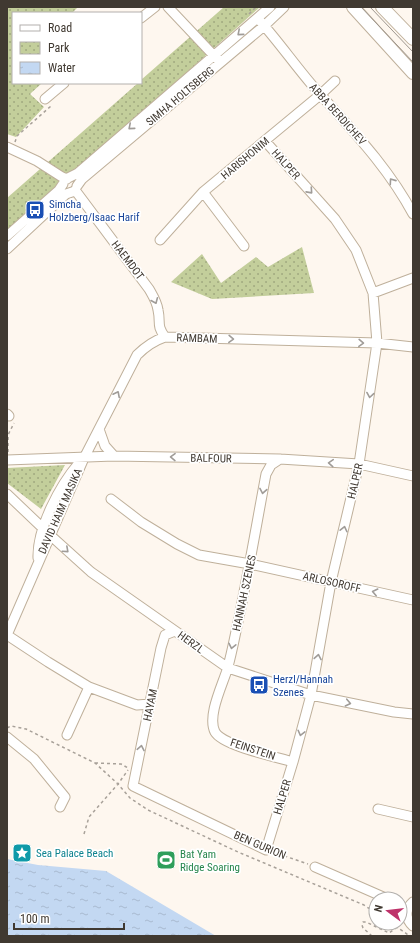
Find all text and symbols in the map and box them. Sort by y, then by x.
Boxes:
legend [12,12,142,84]
text: Road [48,21,72,35]
one-way arrow [237,28,245,35]
text: Park [48,41,70,55]
text: Water [48,61,76,75]
street label: SIMHA HOLTSBERG [144,64,217,129]
street label: ABBA BERDICHEV [307,81,369,148]
one-way arrow [128,122,136,129]
street label: HARISHONIM [219,134,272,182]
street label: HALPER [269,147,303,182]
one-way arrow [389,178,397,185]
one-way arrow [305,186,312,193]
place label: Simcha Holzberg/Isaac Harif [49,198,140,224]
bus stop icon: Simcha Holzberg/Isaac Harif [24,199,46,221]
street label: HAEMDOT [109,238,147,283]
one-way arrow [150,296,158,304]
street label: RAMBAM [176,331,218,346]
one-way arrow [228,335,234,343]
one-way arrow [358,338,364,347]
one-way arrow [112,391,120,399]
one-way arrow [366,392,374,399]
street label: BALFOUR [190,452,232,465]
one-way arrow [170,453,176,461]
one-way arrow [328,458,334,467]
street label: HALPER [345,462,366,500]
street label: DAVID HAIM MASIKA [36,466,85,556]
one-way arrow [259,488,268,494]
one-way arrow [339,526,347,532]
one-way arrow [61,545,69,552]
street label: HANNAH SZENES [230,554,259,632]
street label: ARLOSOROFF [302,570,362,595]
one-way arrow [372,588,379,597]
street label: HERZL [175,629,206,656]
one-way arrow [229,643,237,649]
one-way arrow [313,653,321,660]
place label: Herzl/Hannah Szenes [273,673,333,699]
bus stop icon: Herzl/Hannah Szenes [248,674,270,696]
street label: HAYAM [141,688,160,722]
one-way arrow [345,698,351,706]
one-way arrow [297,729,306,736]
street label: FEINSTEIN [229,736,277,763]
one-way arrow [136,744,144,751]
street label: HALPER [271,778,294,816]
street label: BEN GURION [232,829,288,862]
place icon: Sea Palace Beach [11,842,33,864]
place label: Sea Palace Beach [36,847,113,860]
place label: Bat Yam Ridge Soaring [180,848,240,874]
sports icon: Bat Yam Ridge Soaring [155,849,177,871]
north arrow [368,891,408,931]
text: N [372,903,386,913]
scale bar [14,905,124,931]
text: 100 m [20,912,50,926]

